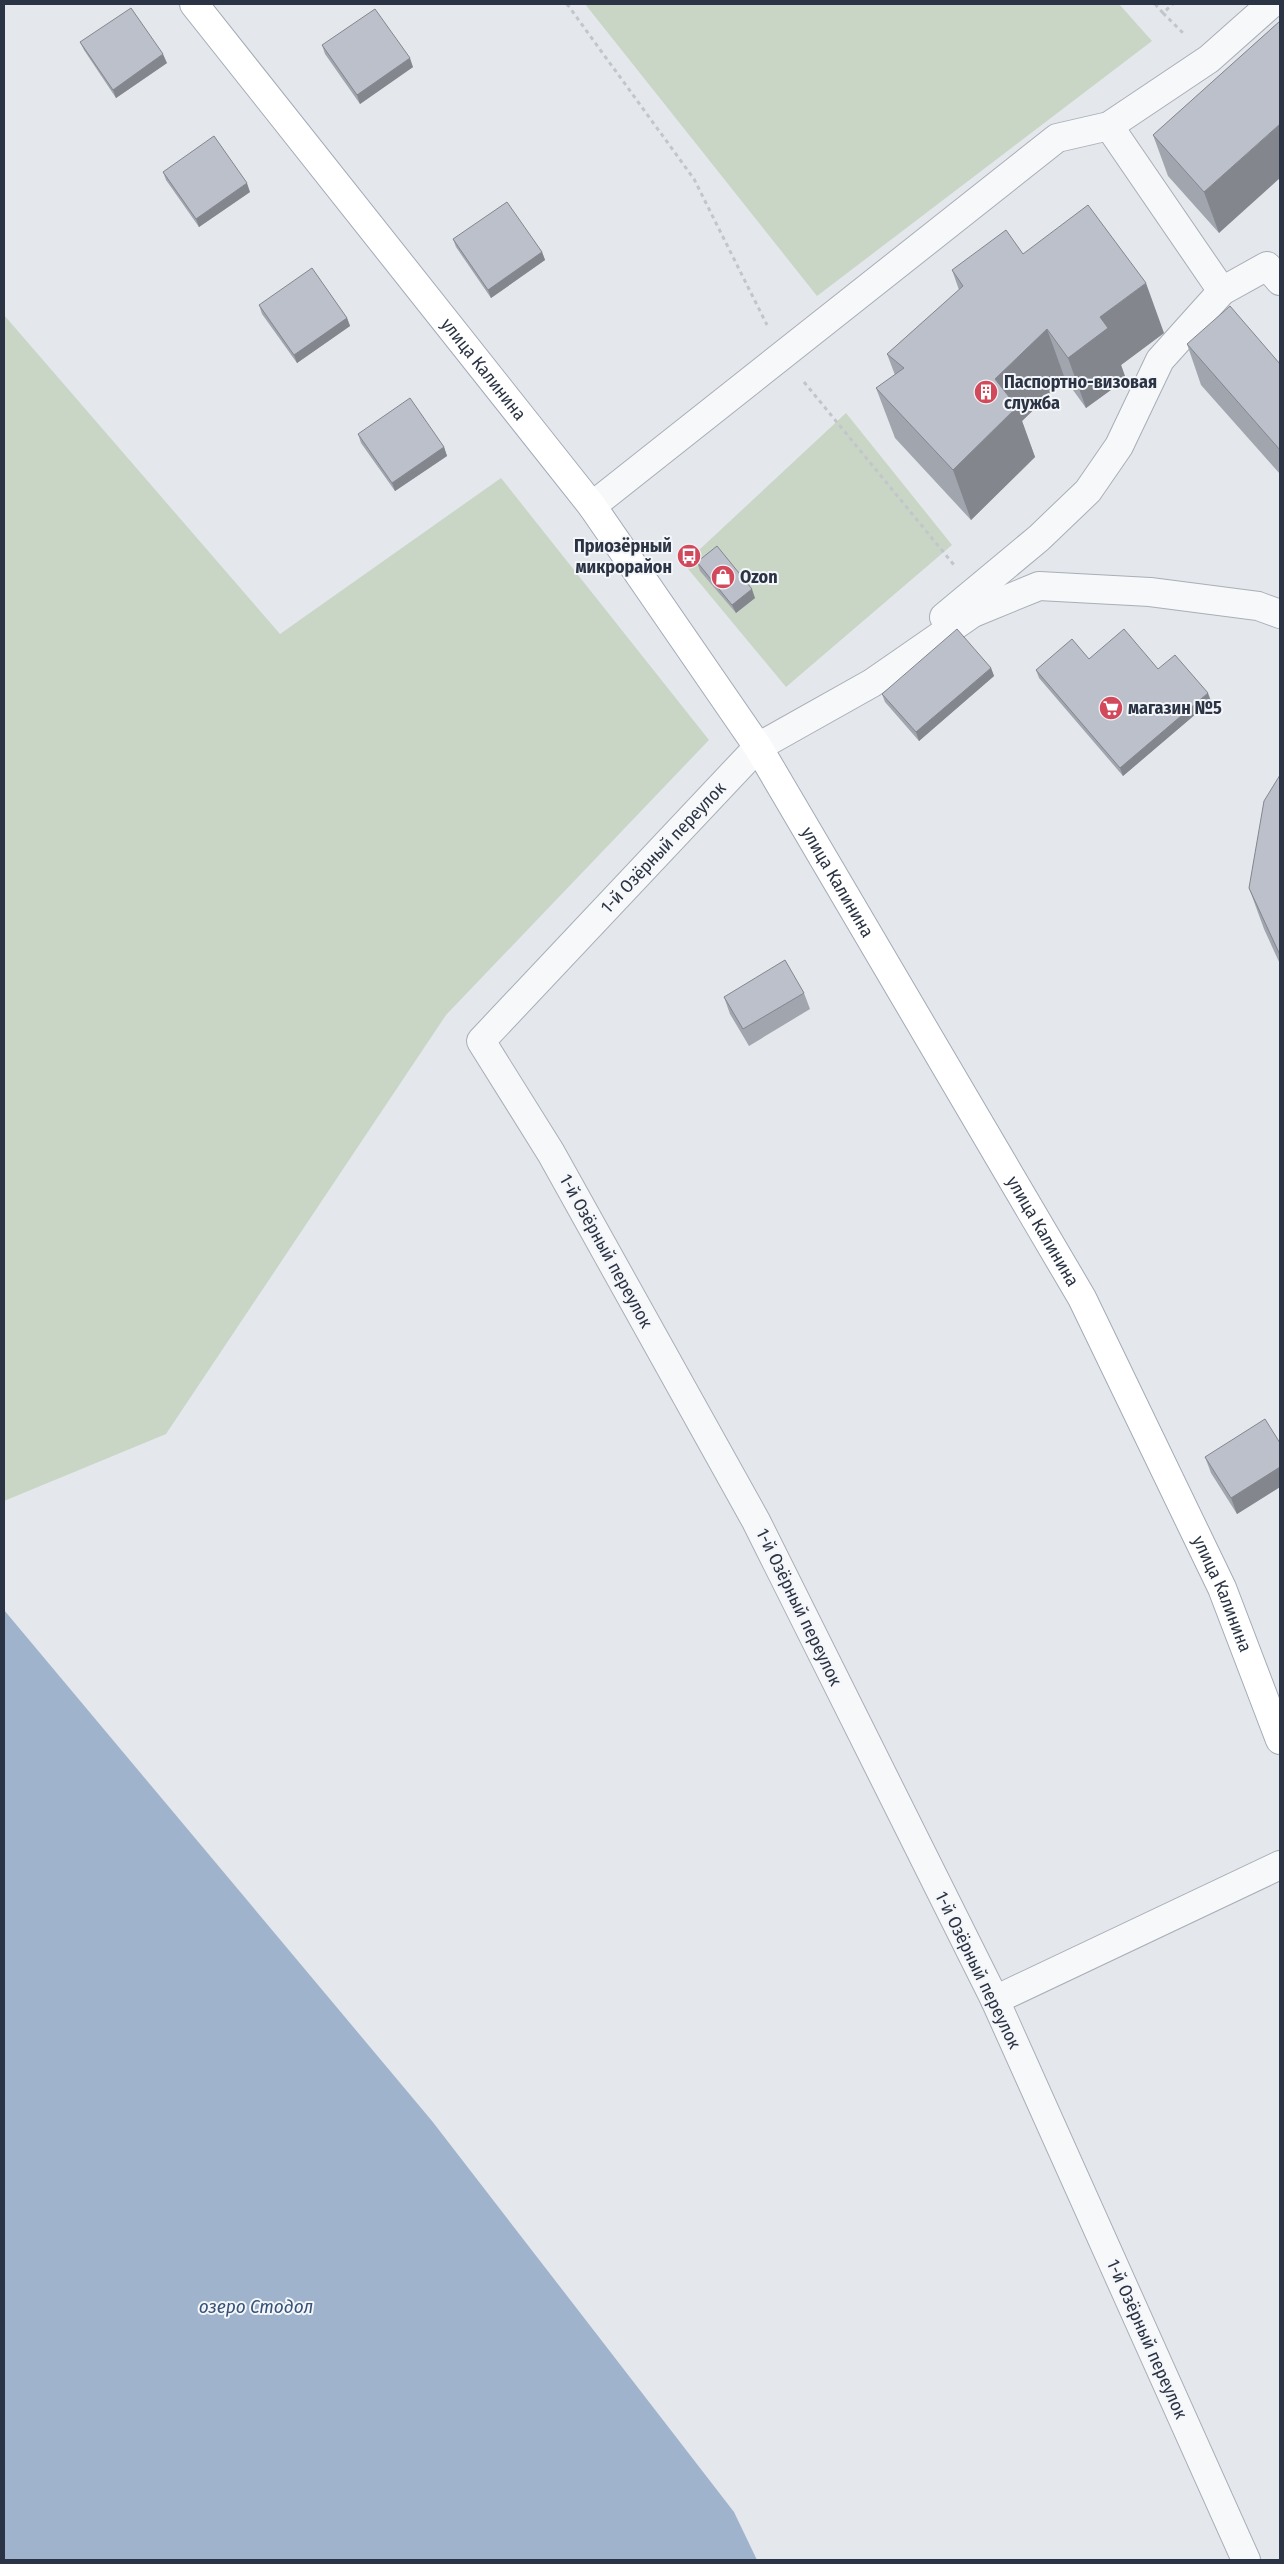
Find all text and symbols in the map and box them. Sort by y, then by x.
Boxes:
street label: улица Калинина [436,314,531,425]
place label: Паспортно-визовая служба [1004,371,1157,414]
building icon: Паспортно-визовая служба [973,379,999,405]
place label: Приозёрный микрорайон [574,535,672,578]
bus stop icon: Приозёрный микрорайон [676,543,702,569]
shop icon: Ozon [710,564,736,590]
place label: Ozon [740,566,778,588]
supermarket icon: магазин №5 [1098,695,1124,721]
place label: магазин №5 [1128,697,1222,719]
street label: 1-й Озёрный переулок [596,777,731,918]
street label: улица Калинина [796,823,879,941]
street label: 1-й Озёрный переулок [555,1170,658,1332]
street label: улица Калинина [1002,1172,1084,1291]
street label: 1-й Озёрный переулок [751,1525,847,1690]
street label: улица Калинина [1187,1532,1256,1655]
street label: 1-й Озёрный переулок [930,1888,1026,2053]
street label: 1-й Озёрный переулок [1102,2256,1192,2423]
water label: озеро Стодол [199,2295,313,2318]

